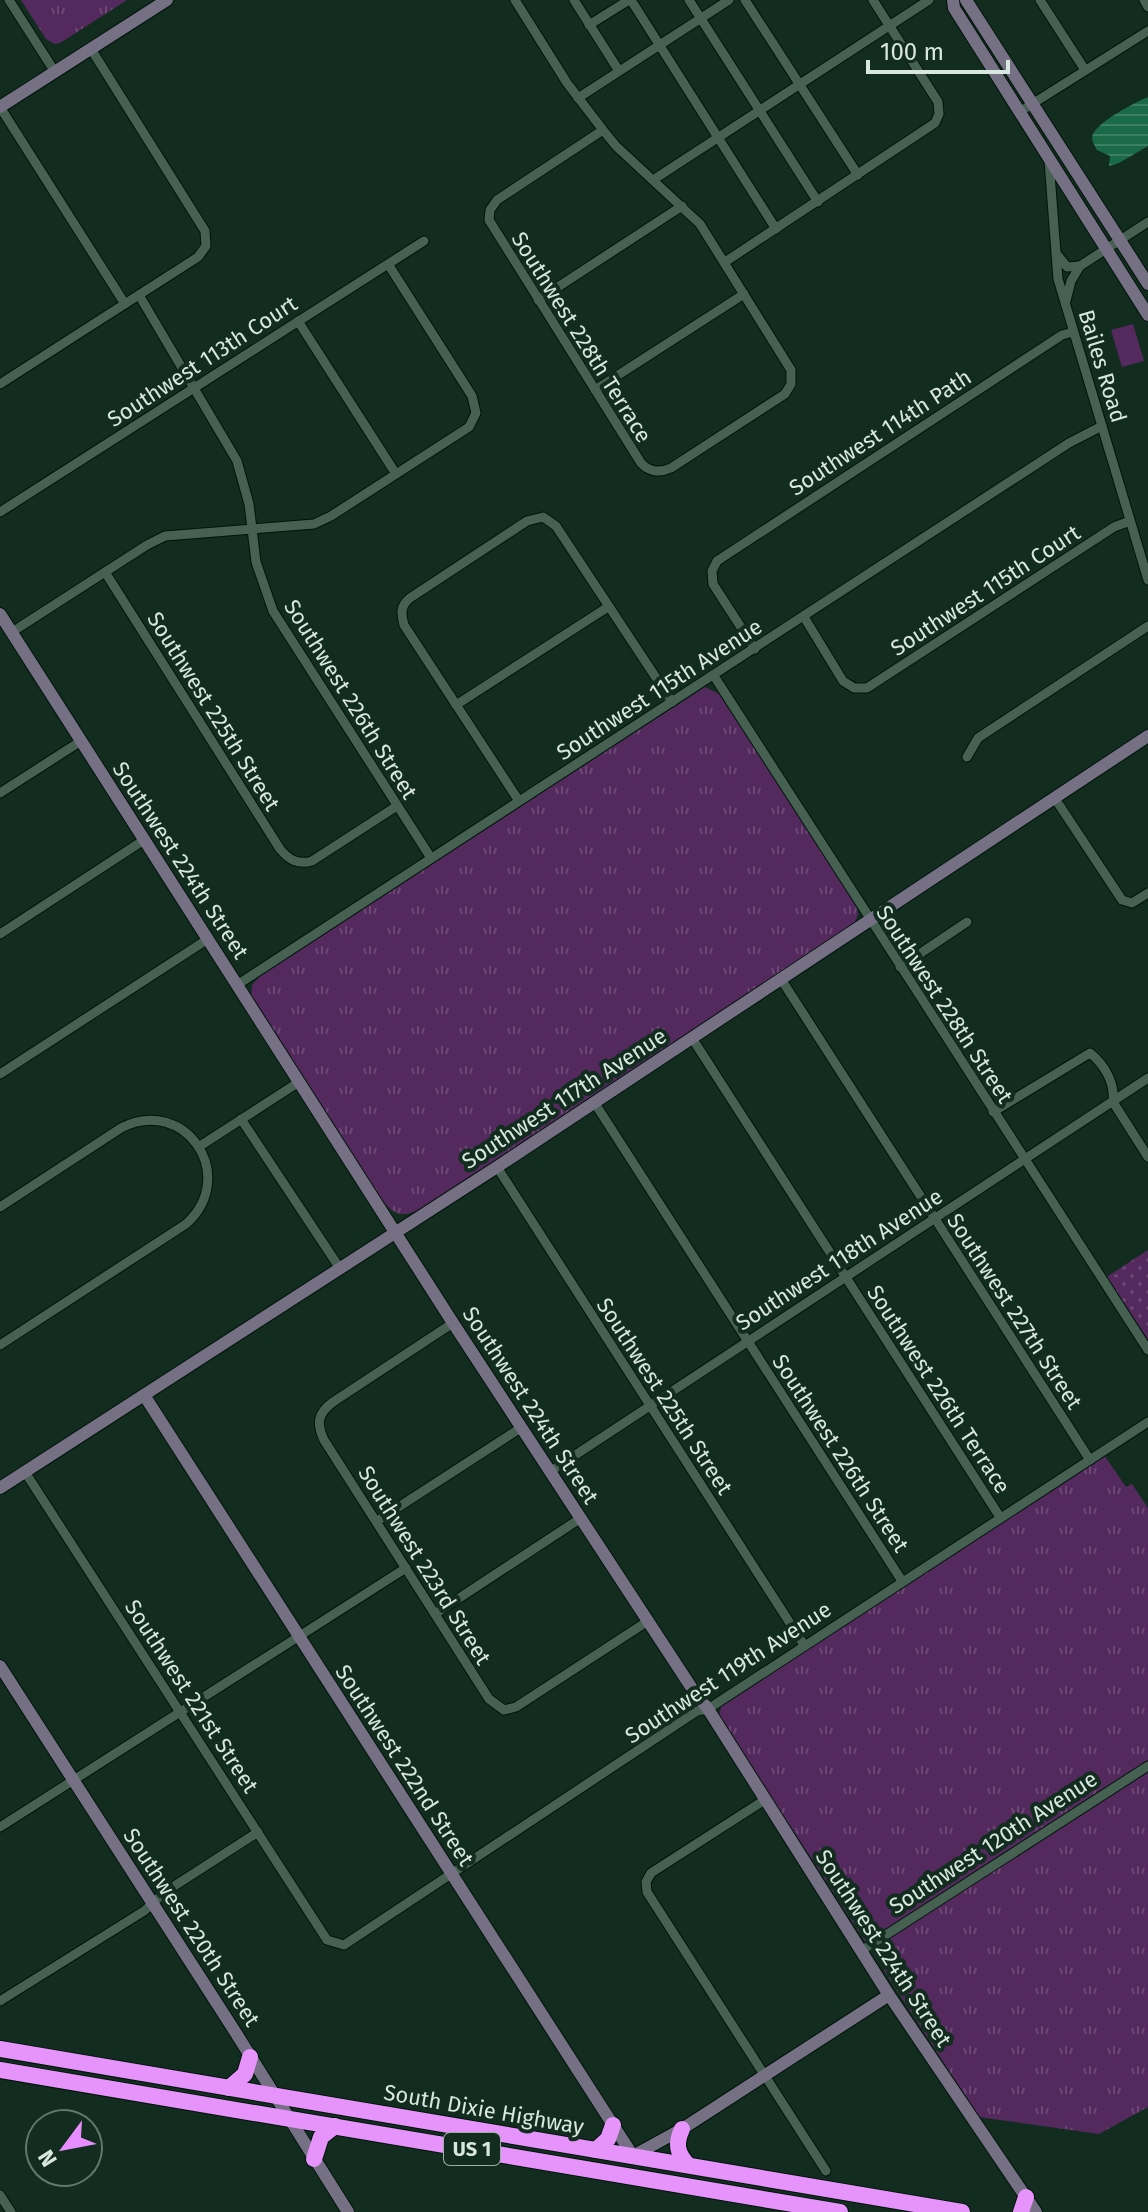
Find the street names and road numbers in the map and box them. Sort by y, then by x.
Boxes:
street label: Southwest 228th Terrace [506,227,657,448]
street label: Southwest 113th Court [102,290,302,433]
street label: Bailes Road [1073,306,1132,426]
street label: Southwest 114th Path [784,363,976,501]
street label: Southwest 115th Court [885,519,1085,662]
street label: Southwest 226th Street [278,595,423,804]
street label: Southwest 225th Street [141,607,286,816]
street label: Southwest 115th Avenue [551,613,767,766]
street label: Southwest 224th Street [107,757,254,964]
street label: Southwest 228th Street [870,900,1019,1108]
street label: Southwest 117th Avenue [457,1022,672,1175]
street label: Southwest 118th Avenue [731,1183,948,1336]
street label: Southwest 227th Street [941,1208,1088,1414]
street label: Southwest 226th Terrace [861,1280,1016,1498]
street label: Southwest 225th Street [591,1293,738,1500]
street label: Southwest 224th Street [457,1302,604,1509]
street label: Southwest 226th Street [767,1349,915,1557]
street label: Southwest 223rd Street [352,1461,497,1670]
street label: Southwest 221st Street [119,1595,264,1798]
street label: Southwest 119th Avenue [620,1596,836,1749]
street label: Southwest 222nd Street [329,1660,480,1871]
street label: Southwest 120th Avenue [884,1765,1102,1920]
street label: Southwest 220th Street [117,1823,266,2031]
street label: Southwest 224th Street [810,1845,957,2052]
street label: South Dixie Highway [382,2079,586,2140]
road number: US 1 [444,2133,500,2165]

